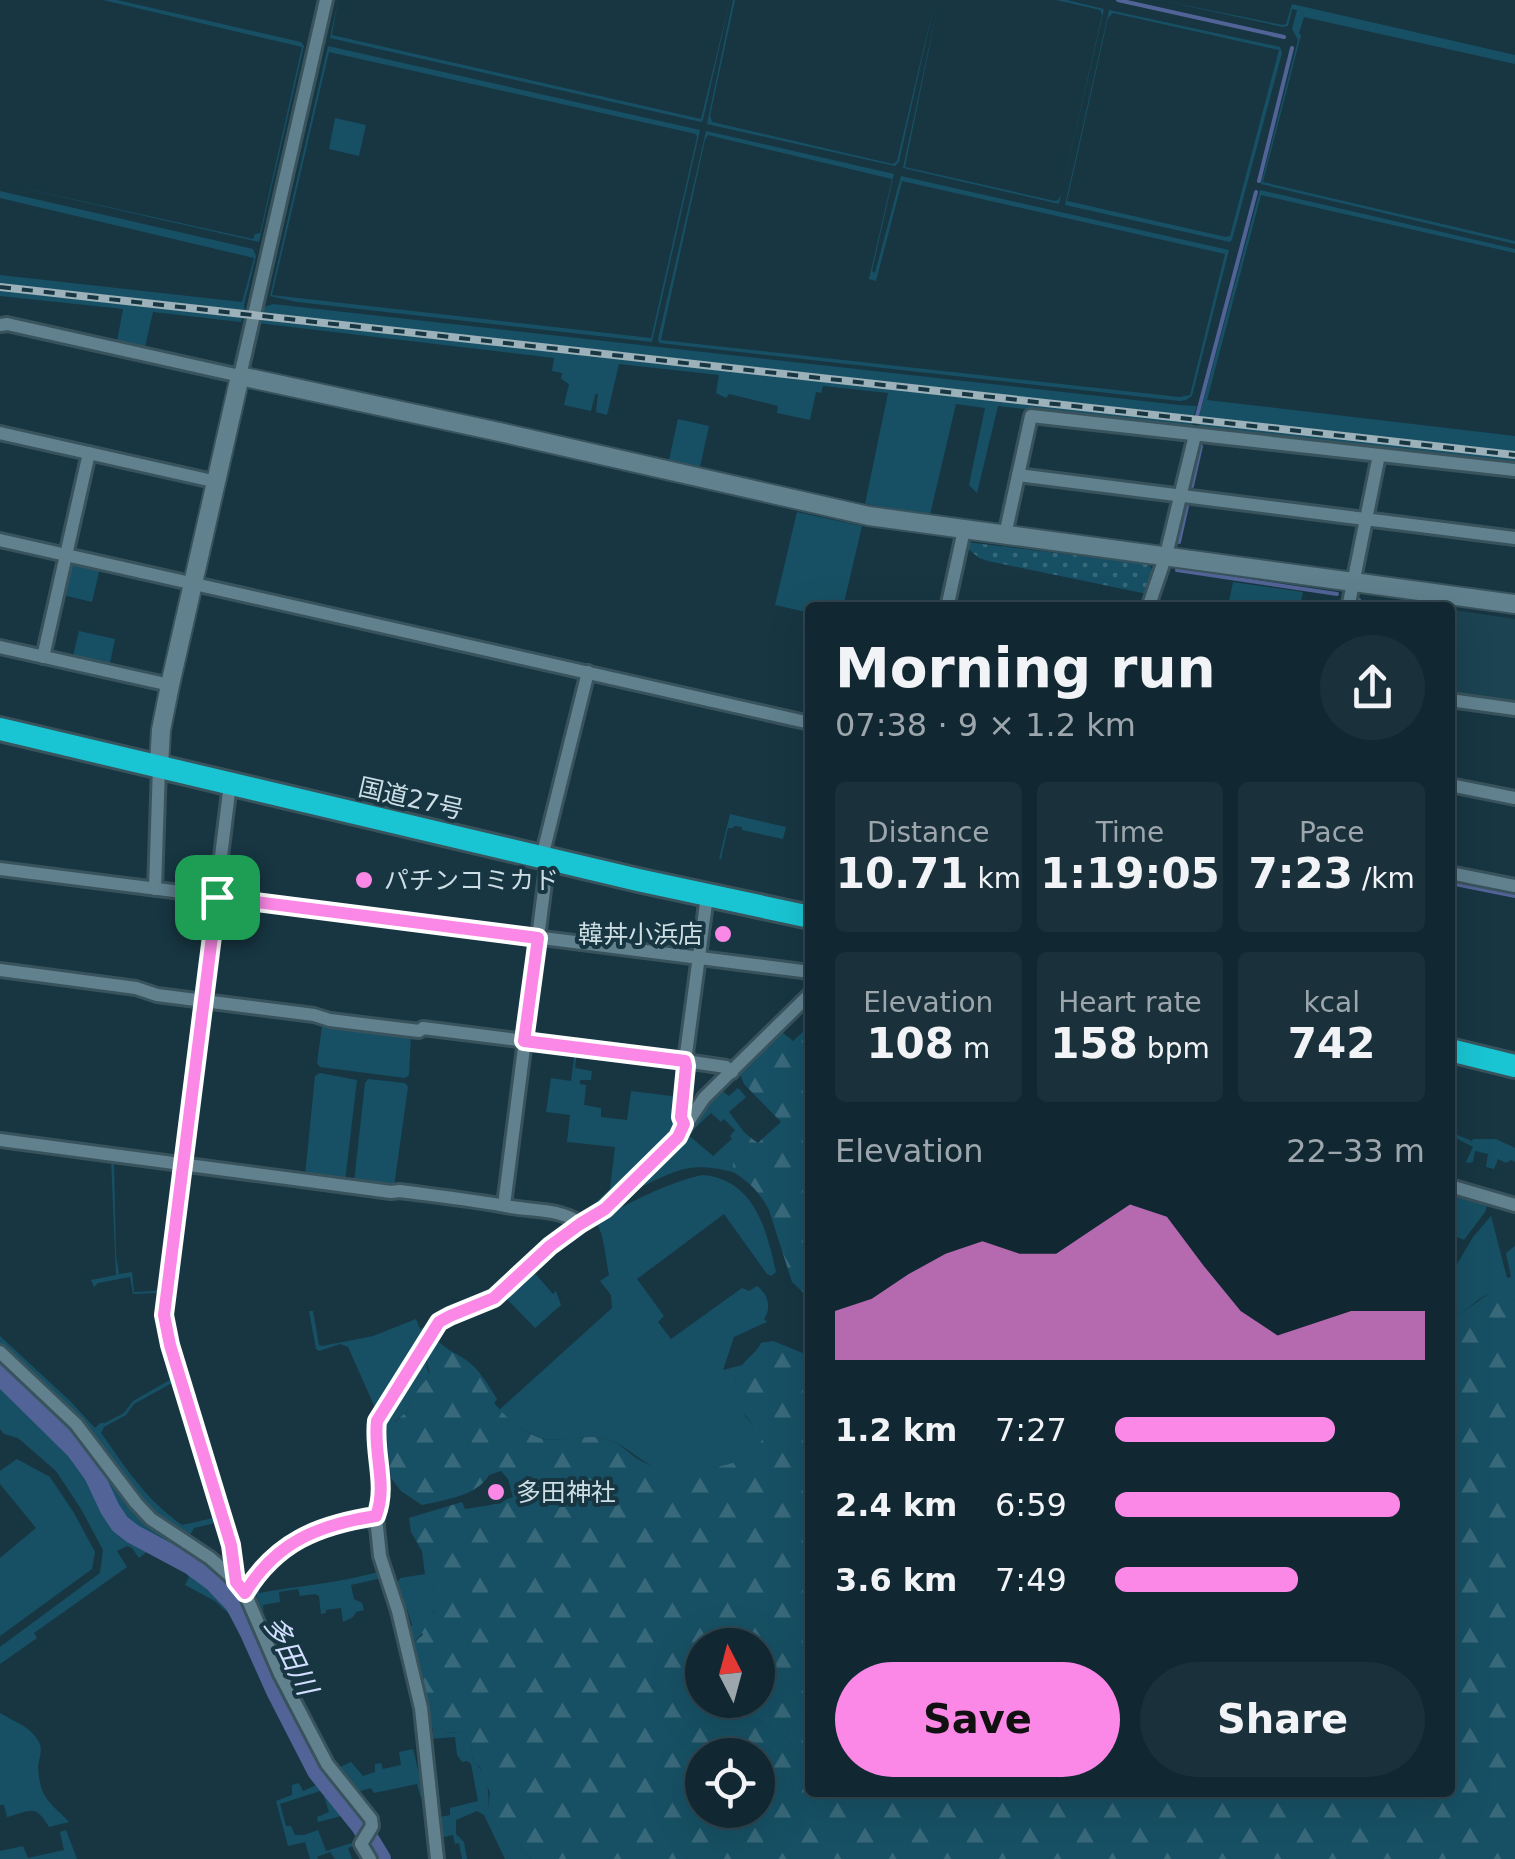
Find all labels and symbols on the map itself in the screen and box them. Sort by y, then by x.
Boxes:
street label: 国道27号 [356,772,466,825]
pin [175,855,260,940]
place label: パチンコミカド [384,866,559,895]
marker: パチンコミカド [353,869,375,891]
place label: 韓丼小浜店 [578,920,703,949]
marker: 韓丼小浜店 [712,923,734,945]
place label: 多田神社 [516,1478,616,1507]
marker: 多田神社 [485,1481,507,1503]
water label: 多田川 [257,1610,325,1703]
north arrow [685,1628,775,1718]

